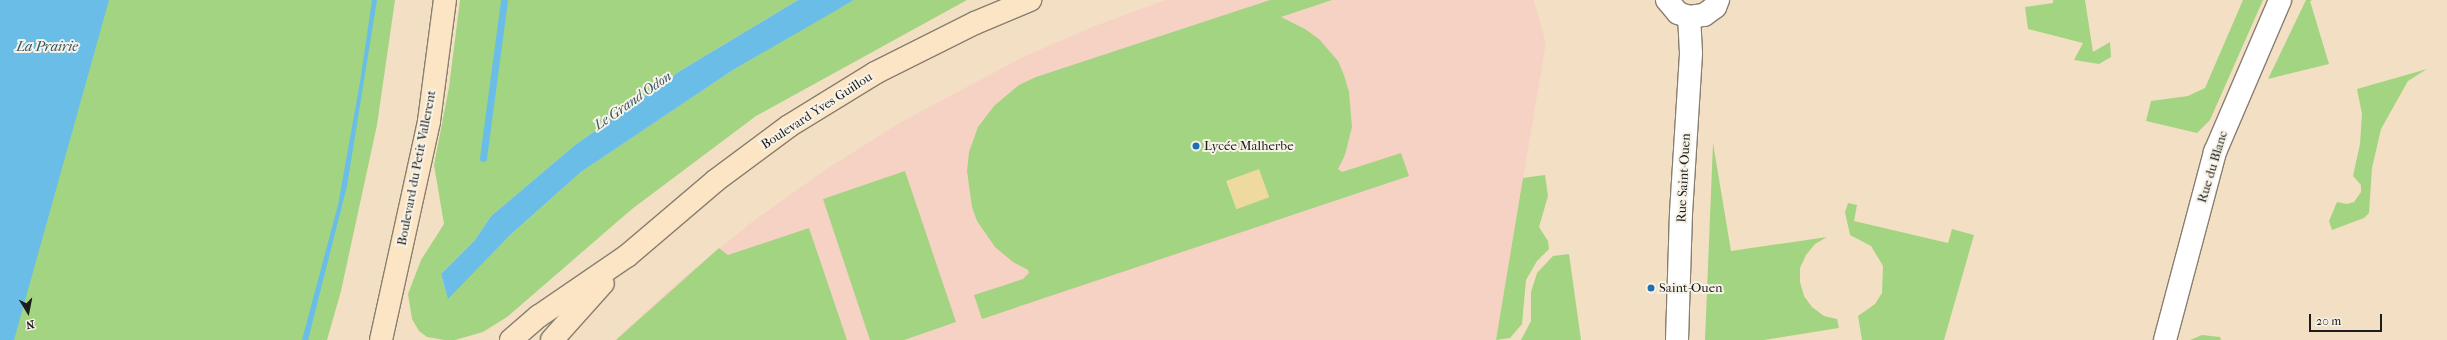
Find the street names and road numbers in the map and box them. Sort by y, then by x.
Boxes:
street label: Boulevard Yves Guillou [759,69,875,153]
street label: Boulevard du Petit Vallerent [394,89,440,247]
street label: Rue du Blanc [2195,129,2231,205]
street label: Rue Saint-Ouen [1674,133,1694,223]

